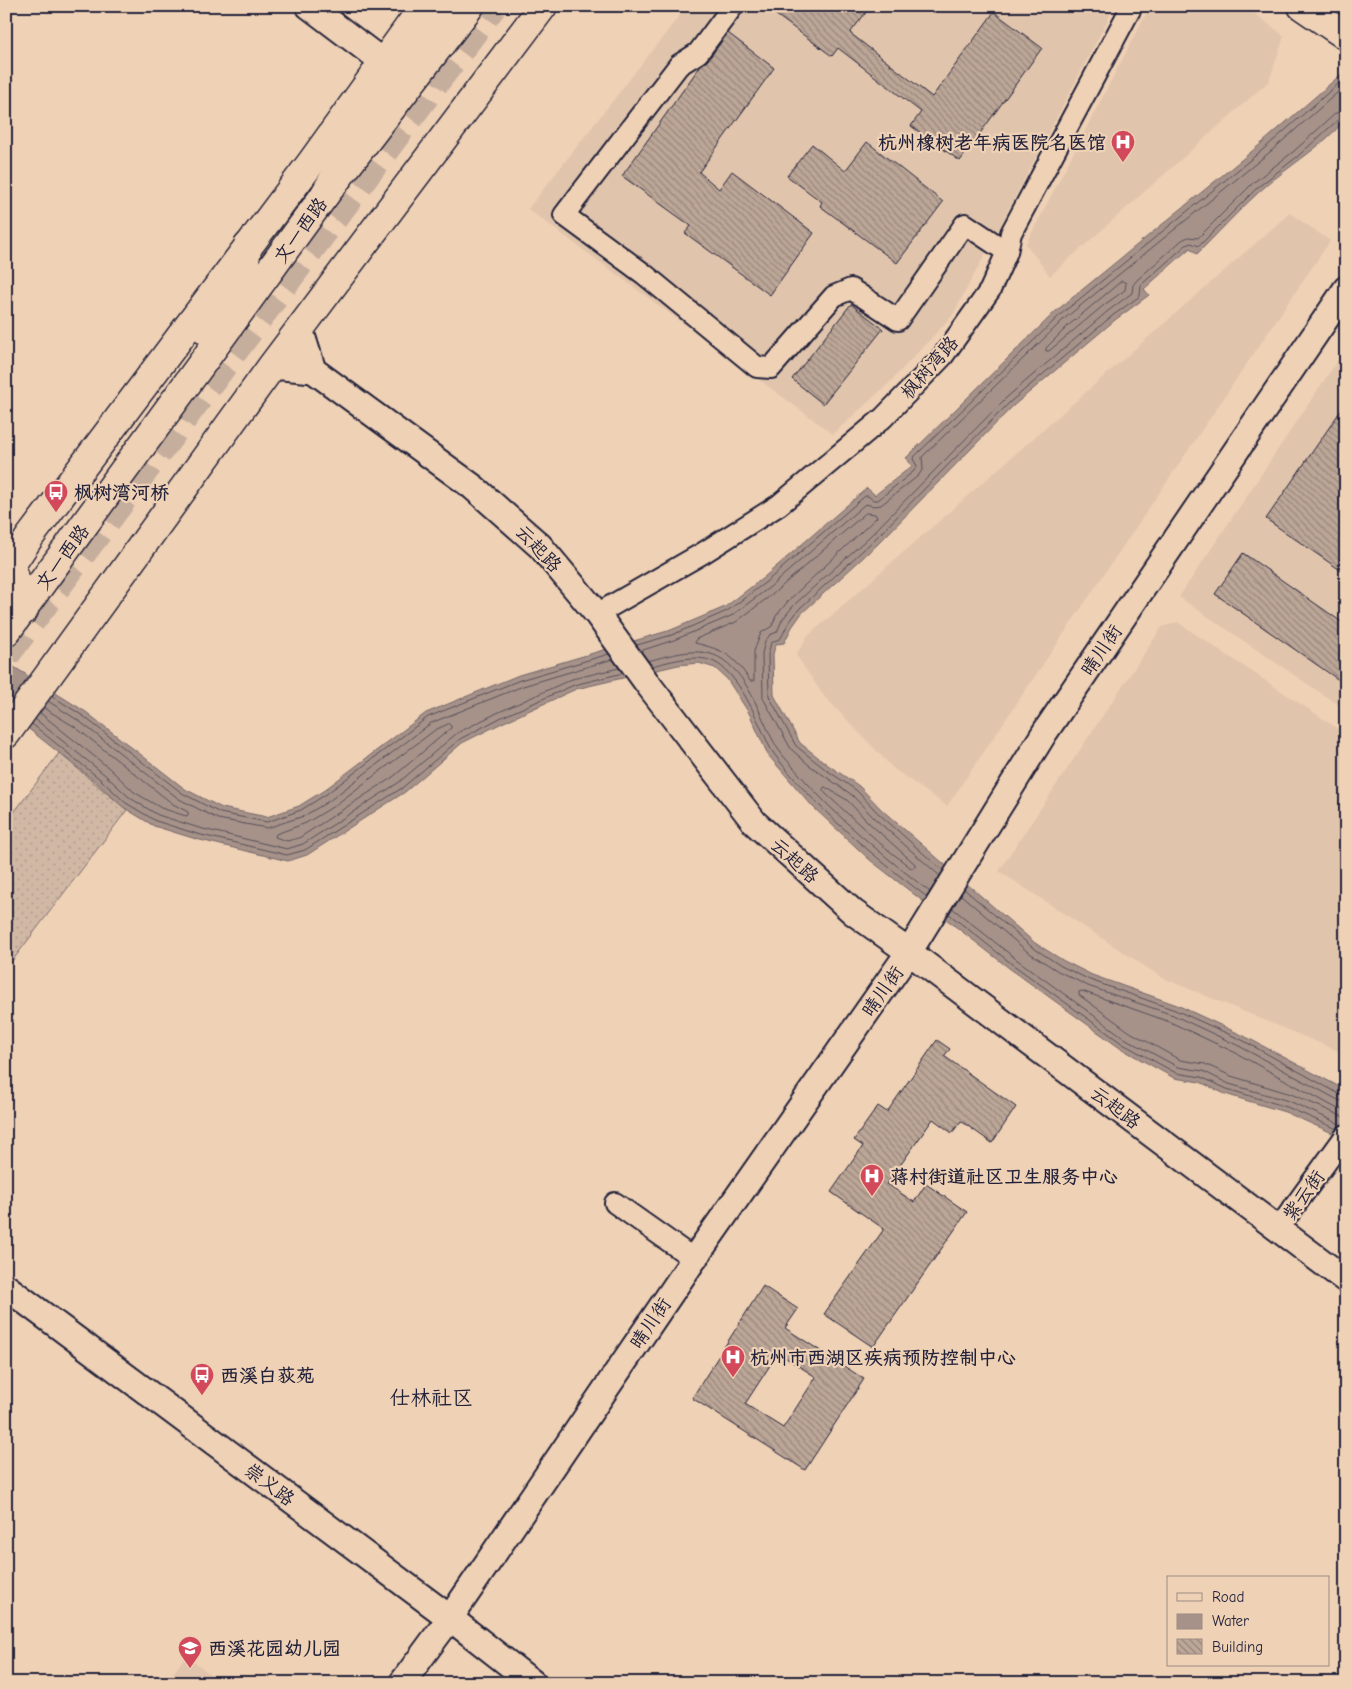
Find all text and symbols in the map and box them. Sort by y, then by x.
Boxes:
hospital icon: 杭州橡树老年病医院名医馆 [1110,129,1136,163]
place label: 杭州橡树老年病医院名医馆 [878,132,1106,154]
street label: 文一西路 [270,193,332,268]
street label: 枫树湾路 [897,332,963,404]
bus stop icon: 枫树湾河桥 [43,479,69,513]
place label: 枫树湾河桥 [74,482,169,504]
street label: 文一西路 [32,520,94,595]
street label: 云起路 [511,521,566,577]
street label: 晴川街 [1077,621,1127,680]
street label: 云起路 [766,833,823,888]
street label: 晴川街 [857,962,908,1021]
street label: 云起路 [1086,1082,1145,1134]
hospital icon: 蒋村街道社区卫生服务中心 [859,1163,885,1197]
place label: 蒋村街道社区卫生服务中心 [890,1166,1118,1188]
street label: 紫云街 [1278,1166,1329,1225]
street label: 晴川街 [626,1294,676,1353]
hospital icon: 杭州市西湖区疾病预防控制中心 [720,1344,746,1378]
place label: 杭州市西湖区疾病预防控制中心 [750,1347,1016,1369]
bus stop icon: 西溪白荻苑 [189,1362,215,1396]
place label: 西溪白荻苑 [220,1365,315,1387]
district label: 仕林社区 [389,1386,473,1410]
street label: 崇义路 [240,1459,299,1511]
legend [1167,1576,1330,1666]
text: Road [1212,1588,1244,1606]
text: Water [1212,1612,1249,1630]
school or university icon: 西溪花园幼儿园 [177,1635,203,1669]
place label: 西溪花园幼儿园 [208,1638,341,1660]
text: Building [1212,1638,1263,1656]

